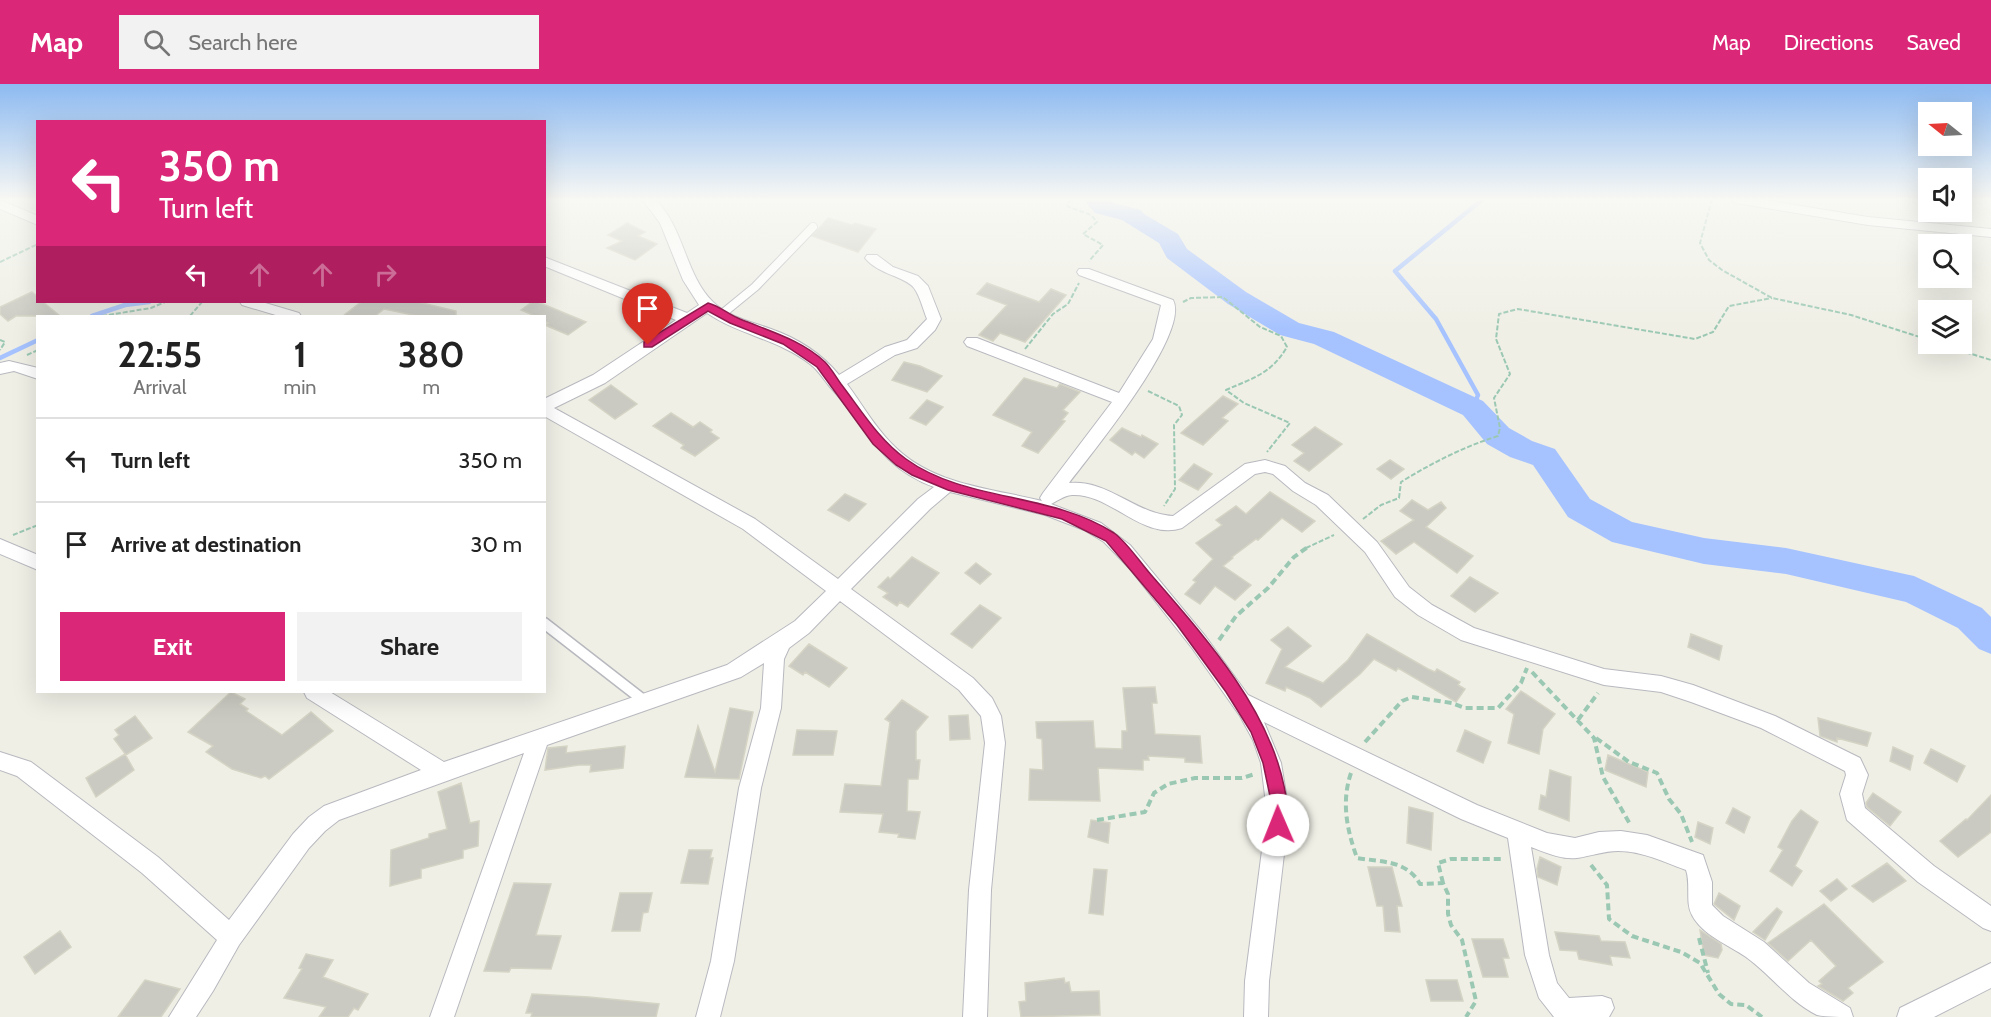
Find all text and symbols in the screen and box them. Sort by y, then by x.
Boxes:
search box [119,15,539,69]
text: Map [30,25,83,59]
icon: search [140,26,173,59]
text: Search here [188,29,297,56]
text: Map [1712,30,1751,55]
text: Directions [1784,30,1873,55]
text: Saved [1906,30,1961,55]
north arrow [1918,102,1972,156]
map controls [1918,102,1972,354]
text: 350 m [159,140,280,192]
icon: left [60,144,138,222]
button: sound [1918,168,1972,222]
text: Turn left [159,192,253,225]
button: search [1918,234,1972,288]
icon: left [180,258,213,291]
icon: ahead [243,258,276,291]
icon: ahead [306,258,339,291]
icon: right [369,258,402,291]
pin [622,283,673,345]
icon: arrive [631,292,664,325]
button: layers [1918,300,1972,354]
text: 22:55 [117,332,202,376]
text: 1 [293,332,307,376]
text: 380 [398,332,465,376]
text: Arrival [133,375,186,399]
text: min [284,375,317,399]
text: m [423,375,440,399]
icon: left [60,444,93,477]
text: Turn left [111,447,190,474]
text: 350 m [459,447,522,474]
icon: arrive [60,528,93,561]
text: Arrive at destination [111,531,301,558]
text: 30 m [470,531,522,558]
button: Exit [60,612,285,681]
button: Share [297,612,522,681]
position arrow [1246,793,1310,857]

